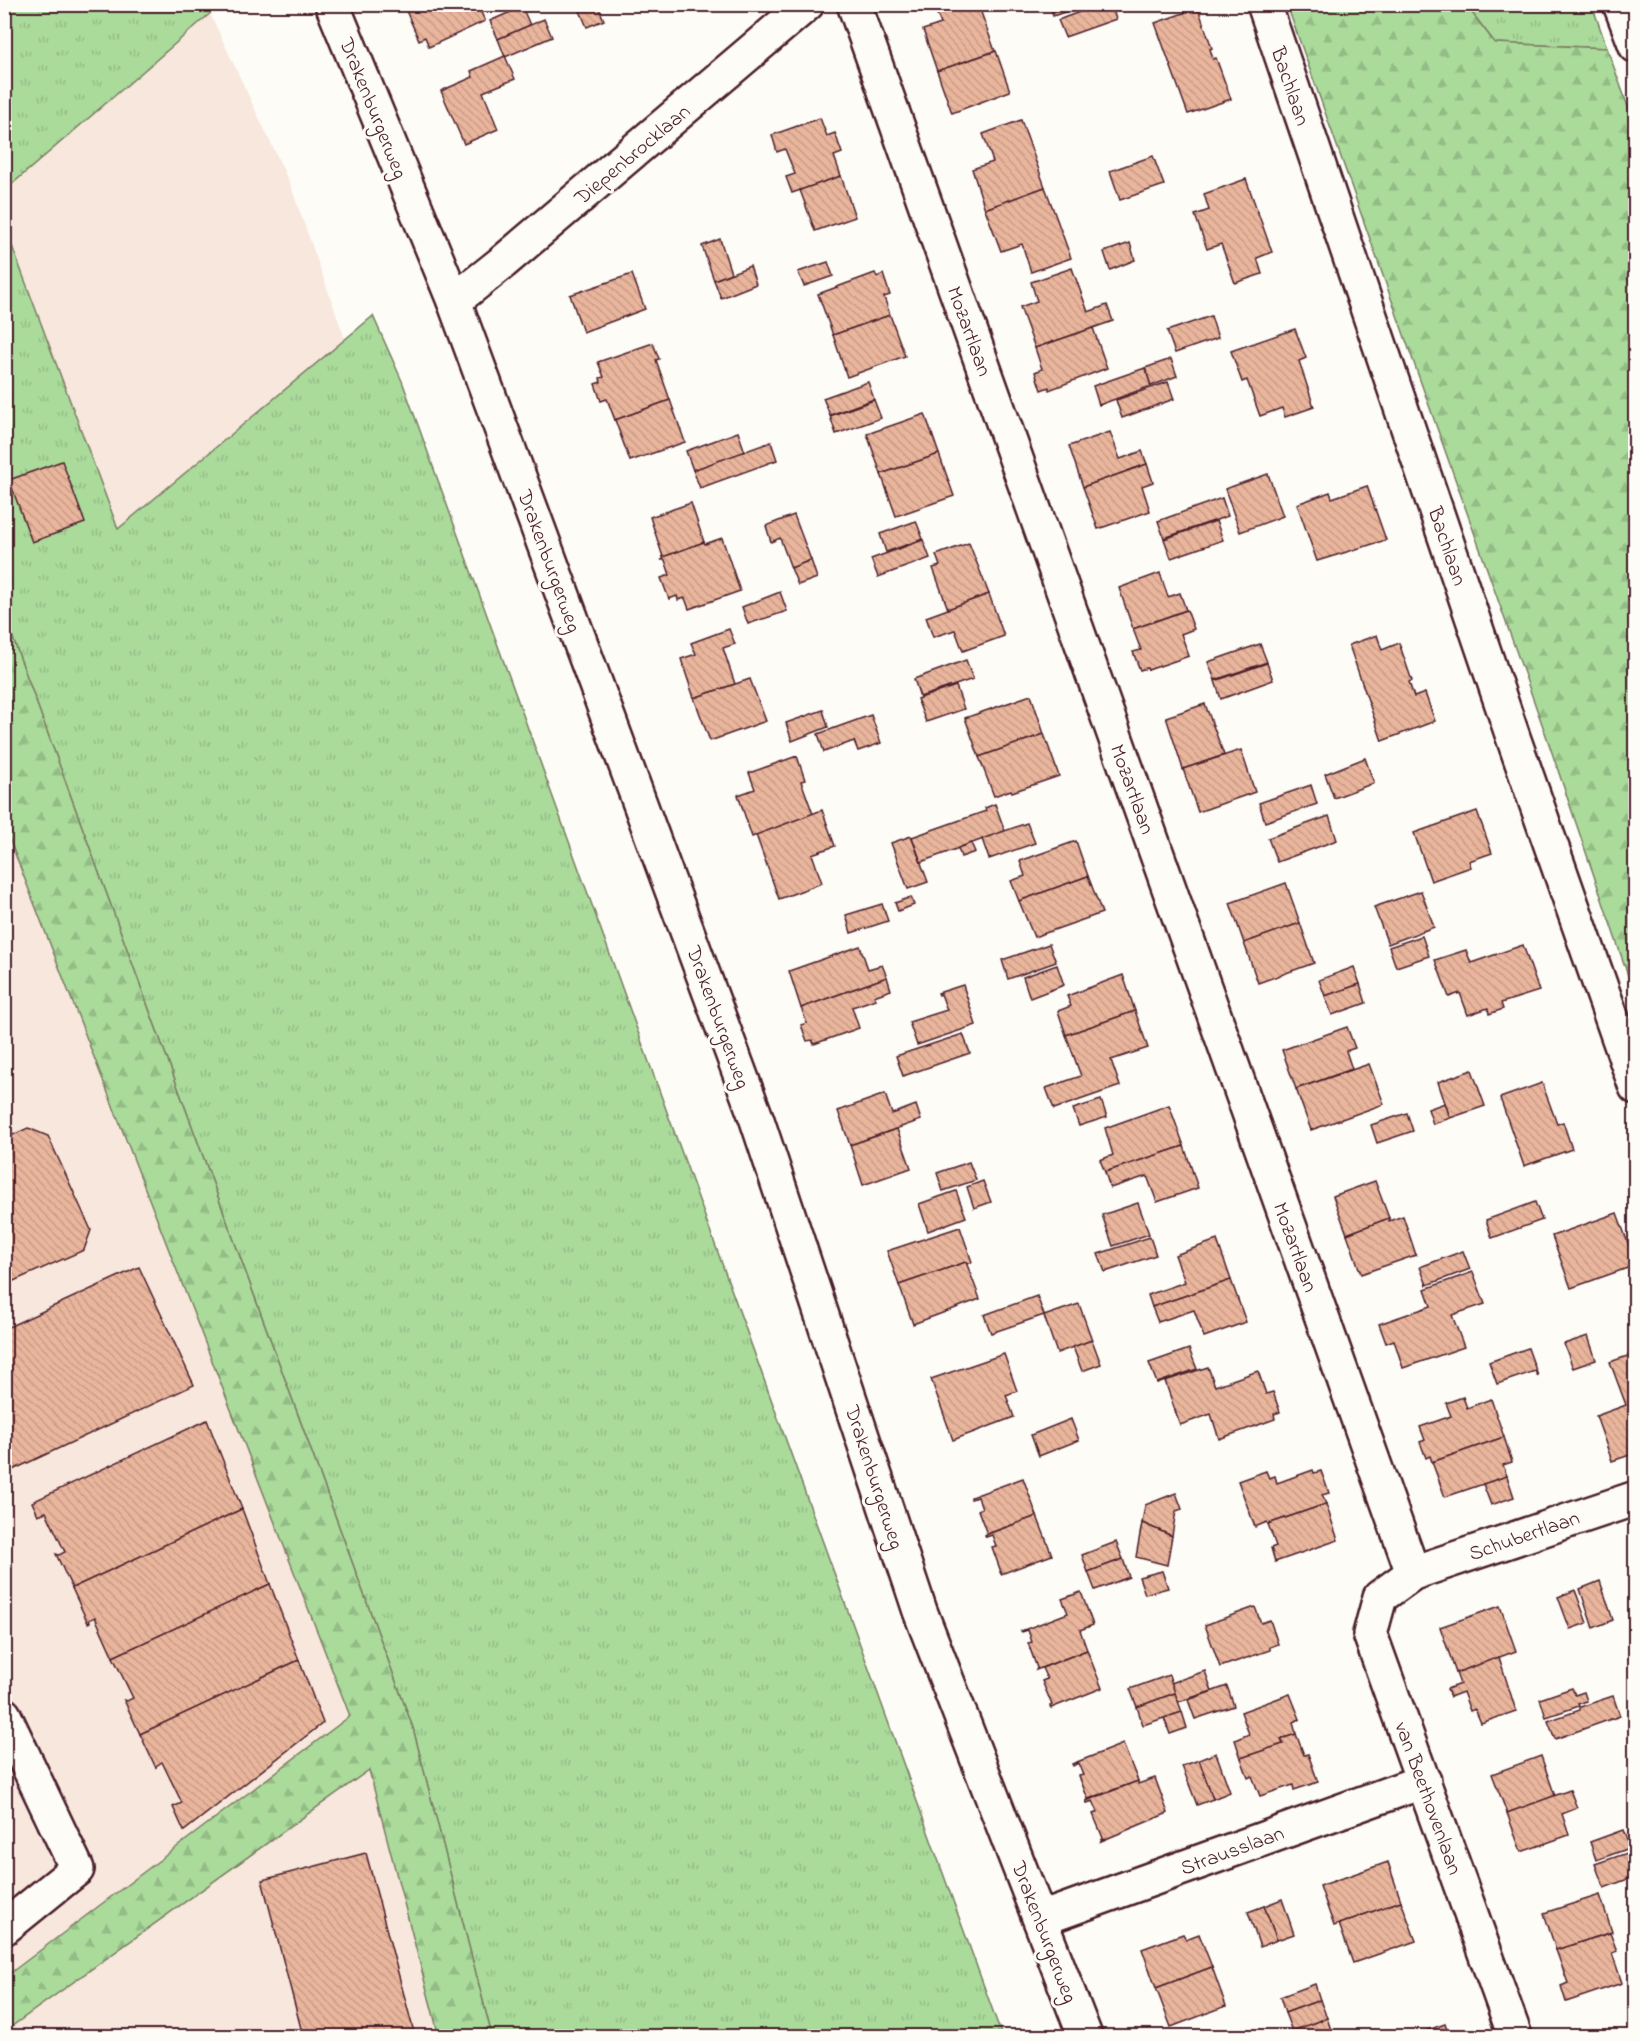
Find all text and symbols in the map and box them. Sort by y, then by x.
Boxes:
street label: Drakenburgerweg [328,33,414,185]
street label: Bachlaan [1261,42,1317,130]
street label: Diepenbrocklaan [568,98,698,214]
street label: Mozartlaan [938,282,998,381]
street label: Drakenburgerweg [506,485,588,638]
street label: Bachlaan [1418,502,1474,590]
street label: Mozartlaan [1101,740,1161,839]
street label: Drakenburgerweg [675,941,757,1094]
street label: Mozartlaan [1264,1198,1324,1297]
street label: Drakenburgerweg [833,1401,911,1554]
street label: Schubertlaan [1465,1504,1584,1570]
street label: van Beethovenlaan [1385,1718,1469,1879]
street label: Strausslaan [1177,1819,1289,1884]
street label: Drakenburgerweg [1000,1856,1084,2009]

